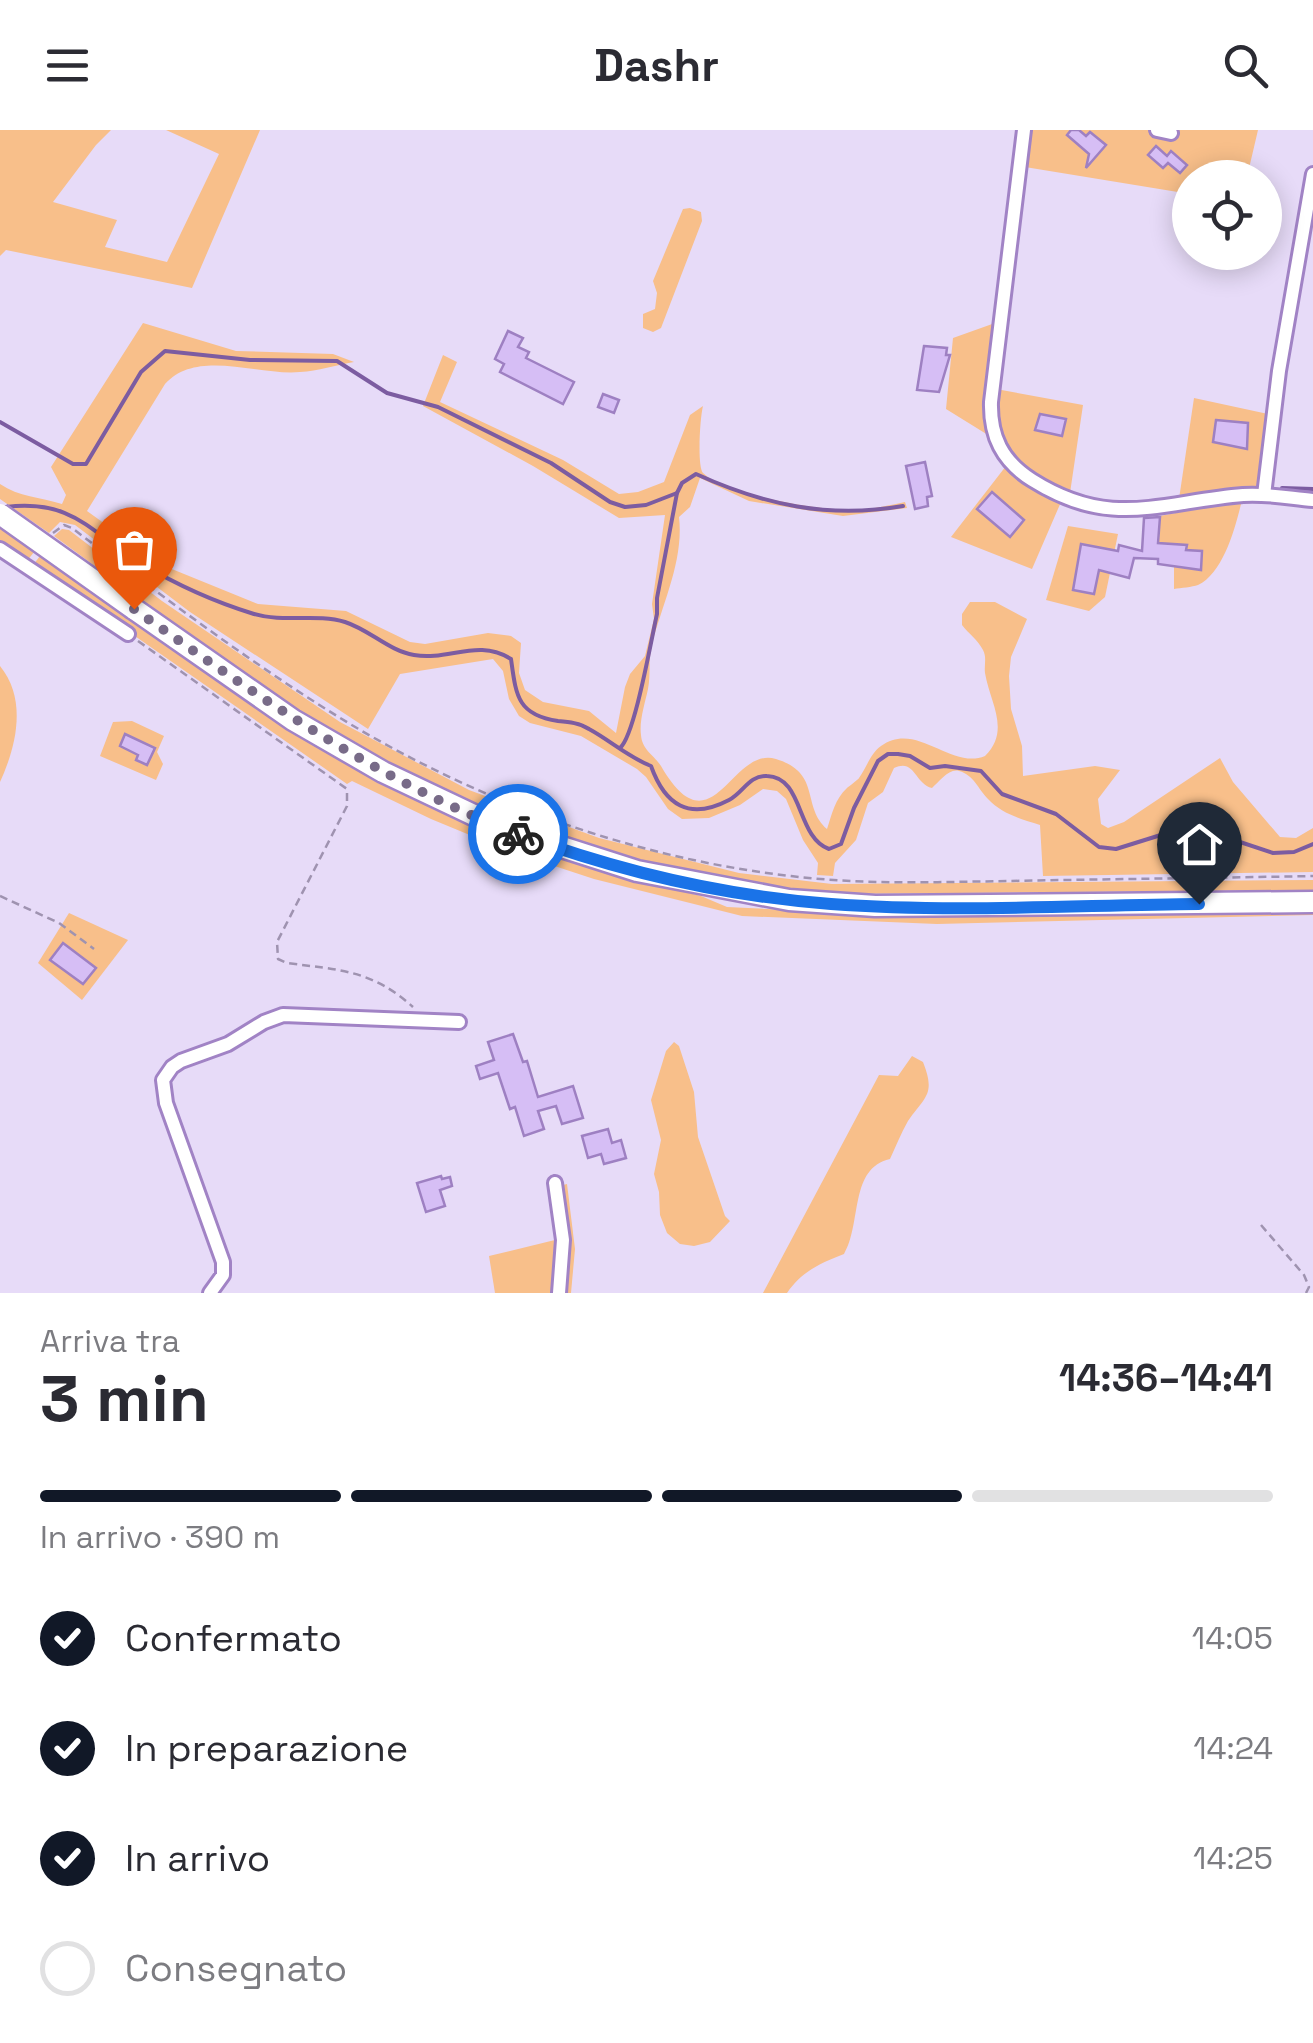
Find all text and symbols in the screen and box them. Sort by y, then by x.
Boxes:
text: Dashr [594,37,719,94]
icon: menu [40,38,95,93]
icon: search [1218,38,1273,93]
map controls [1172,160,1282,270]
button: locate [1172,160,1282,270]
pin [92,507,177,610]
icon: bag [107,522,162,577]
courier [468,784,568,884]
pin [1157,802,1242,905]
icon: bike [491,807,546,862]
icon: home [1172,817,1227,872]
text: Arriva tra [40,1321,180,1361]
text: 14:36–14:41 [1059,1354,1273,1402]
text: 3 min [40,1357,209,1440]
text: In arrivo · 390 m [40,1517,280,1557]
icon: check [40,1611,95,1666]
text: Confermato [125,1614,342,1662]
text: 14:05 [1192,1618,1273,1658]
icon: check [40,1721,95,1776]
text: In preparazione [125,1724,408,1772]
text: 14:24 [1193,1728,1273,1768]
icon: check [40,1831,95,1886]
text: In arrivo [125,1834,270,1882]
text: 14:25 [1193,1838,1273,1878]
text: Consegnato [125,1944,347,1992]

